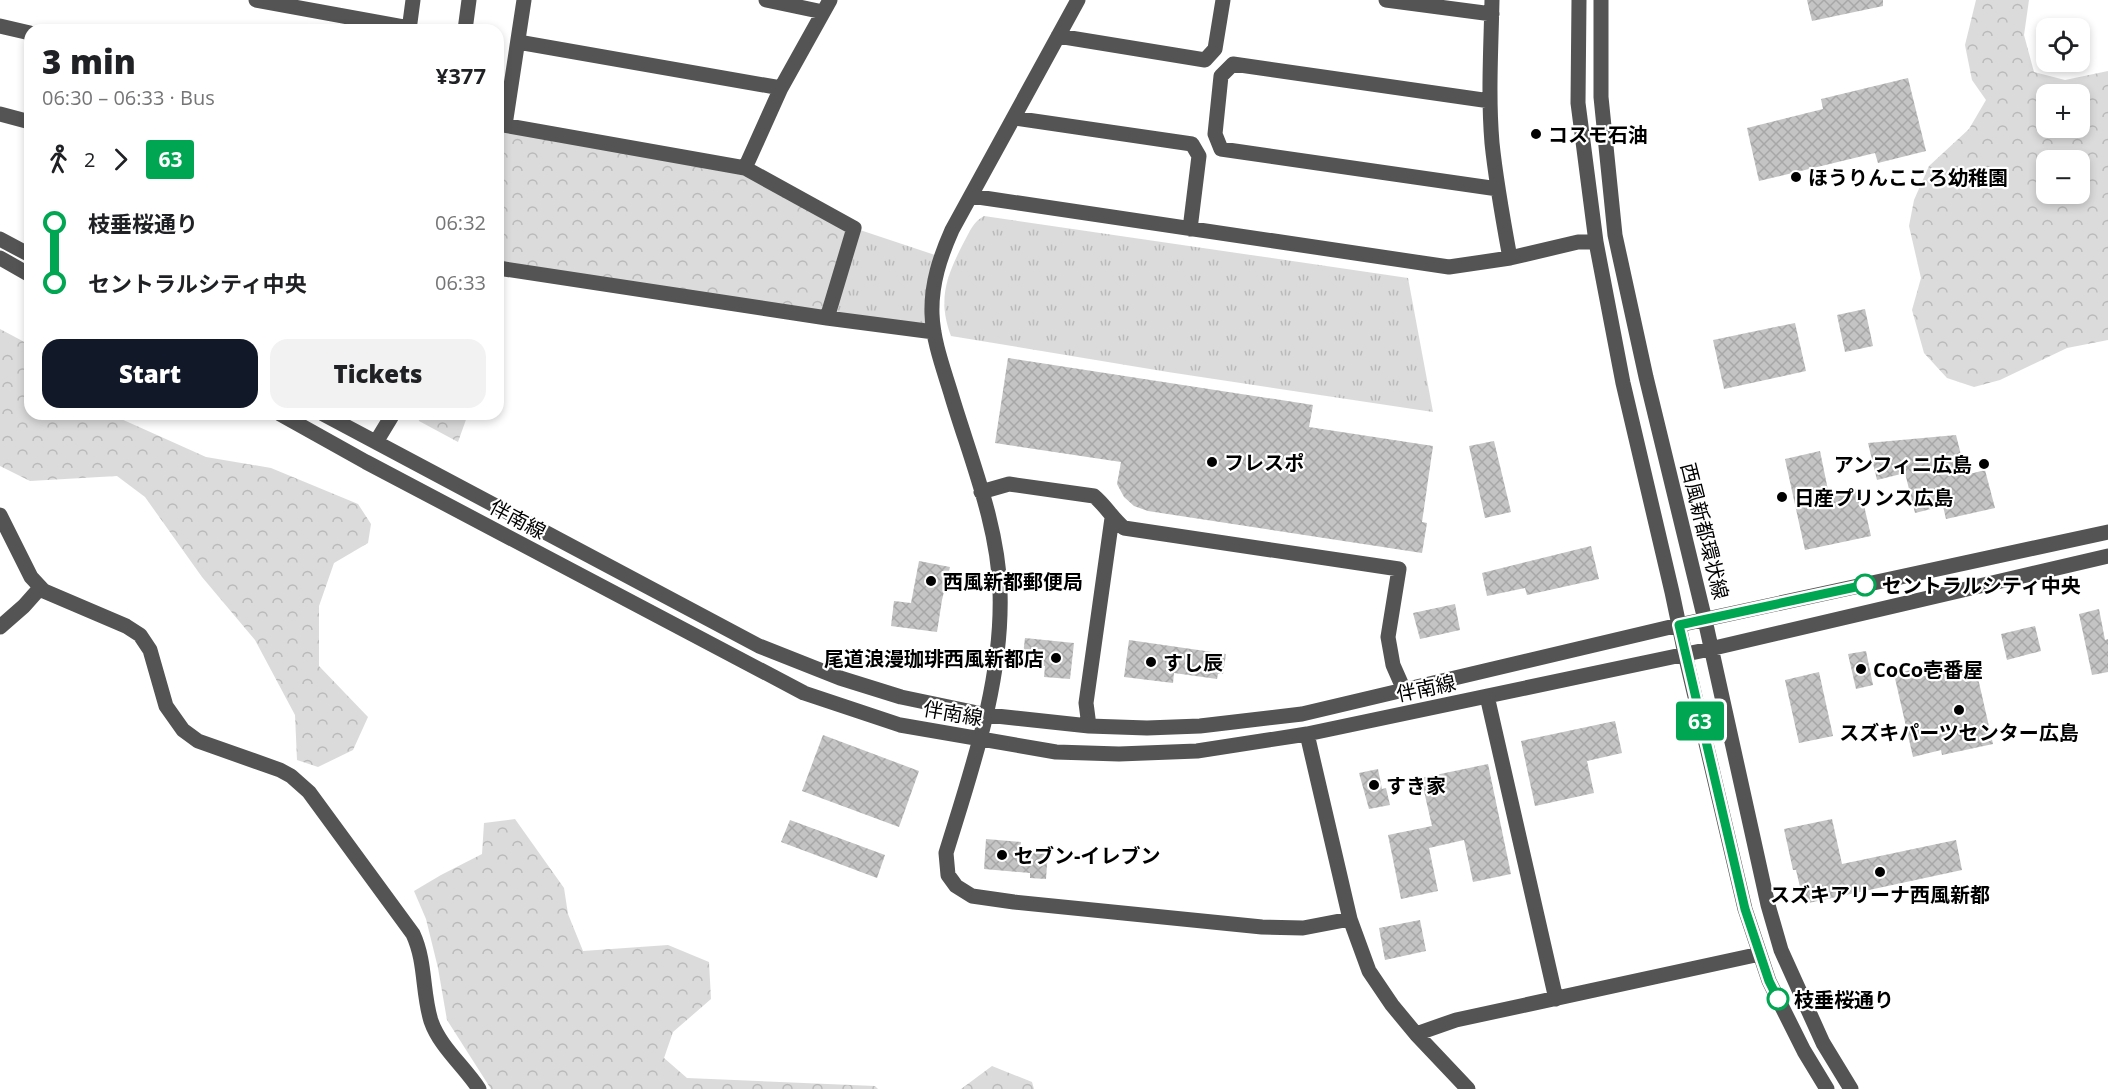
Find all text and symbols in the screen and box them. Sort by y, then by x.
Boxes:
map controls [2036,18,2090,204]
button: locate [2036,18,2090,72]
text: 3 min [42,39,136,84]
text: ¥377 [436,60,486,90]
text: 06:30 – 06:33 · Bus [42,84,215,111]
button: + [2036,84,2090,138]
place label: コスモ石油 [1548,121,1648,148]
marker: コスモ石油 [1529,127,1543,141]
icon: walk [42,143,75,176]
icon: forward [104,143,137,176]
text: 63 [158,145,182,173]
text: 2 [84,146,95,173]
button: − [2036,150,2090,204]
place label: ほうりんこころ幼稚園 [1808,164,2008,191]
marker: ほうりんこころ幼稚園 [1789,170,1803,184]
text: 枝垂桜通り [88,208,198,238]
text: 06:32 [435,209,486,236]
text: セントラルシティ中央 [88,268,307,298]
text: 06:33 [435,269,486,296]
button: Start [42,339,258,408]
button: Tickets [270,339,486,408]
place label: フレスポ [1224,449,1304,476]
place label: アンフィニ広島 [1834,451,1972,478]
marker: フレスポ [1205,455,1219,469]
marker: アンフィニ広島 [1977,457,1991,471]
street label: 西風新都環状線 [1675,460,1735,602]
place label: 日産プリンス広島 [1794,484,1954,511]
marker: 日産プリンス広島 [1775,490,1789,504]
street label: 伴南線 [485,493,551,545]
place label: 西風新都郵便局 [943,568,1083,595]
place label: セントラルシティ中央 [1882,572,2081,599]
marker: 西風新都郵便局 [924,574,938,588]
marker: セントラルシティ中央 [1854,574,1876,596]
place label: 尾道浪漫珈琲西風新都店 [824,645,1044,672]
place label: すし辰 [1163,649,1223,676]
marker: 尾道浪漫珈琲西風新都店 [1049,651,1063,665]
marker: すし辰 [1144,655,1158,669]
place label: CoCo壱番屋 [1873,656,1983,683]
marker: CoCo壱番屋 [1854,662,1868,676]
street label: 伴南線 [1394,669,1458,707]
street label: 伴南線 [921,694,985,732]
line badge: 63 [1673,702,1727,740]
marker: スズキパーツセンター広島 [1952,703,1966,717]
text: 63 [1688,707,1712,735]
place label: スズキパーツセンター広島 [1839,719,2079,746]
place label: すき家 [1386,772,1446,799]
marker: すき家 [1367,778,1381,792]
place label: セブン-イレブン [1014,842,1160,869]
marker: セブン-イレブン [995,848,1009,862]
marker: スズキアリーナ西風新都 [1873,865,1887,879]
place label: スズキアリーナ西風新都 [1770,881,1990,908]
place label: 枝垂桜通り [1794,986,1894,1013]
marker: 枝垂桜通り [1767,988,1789,1010]

